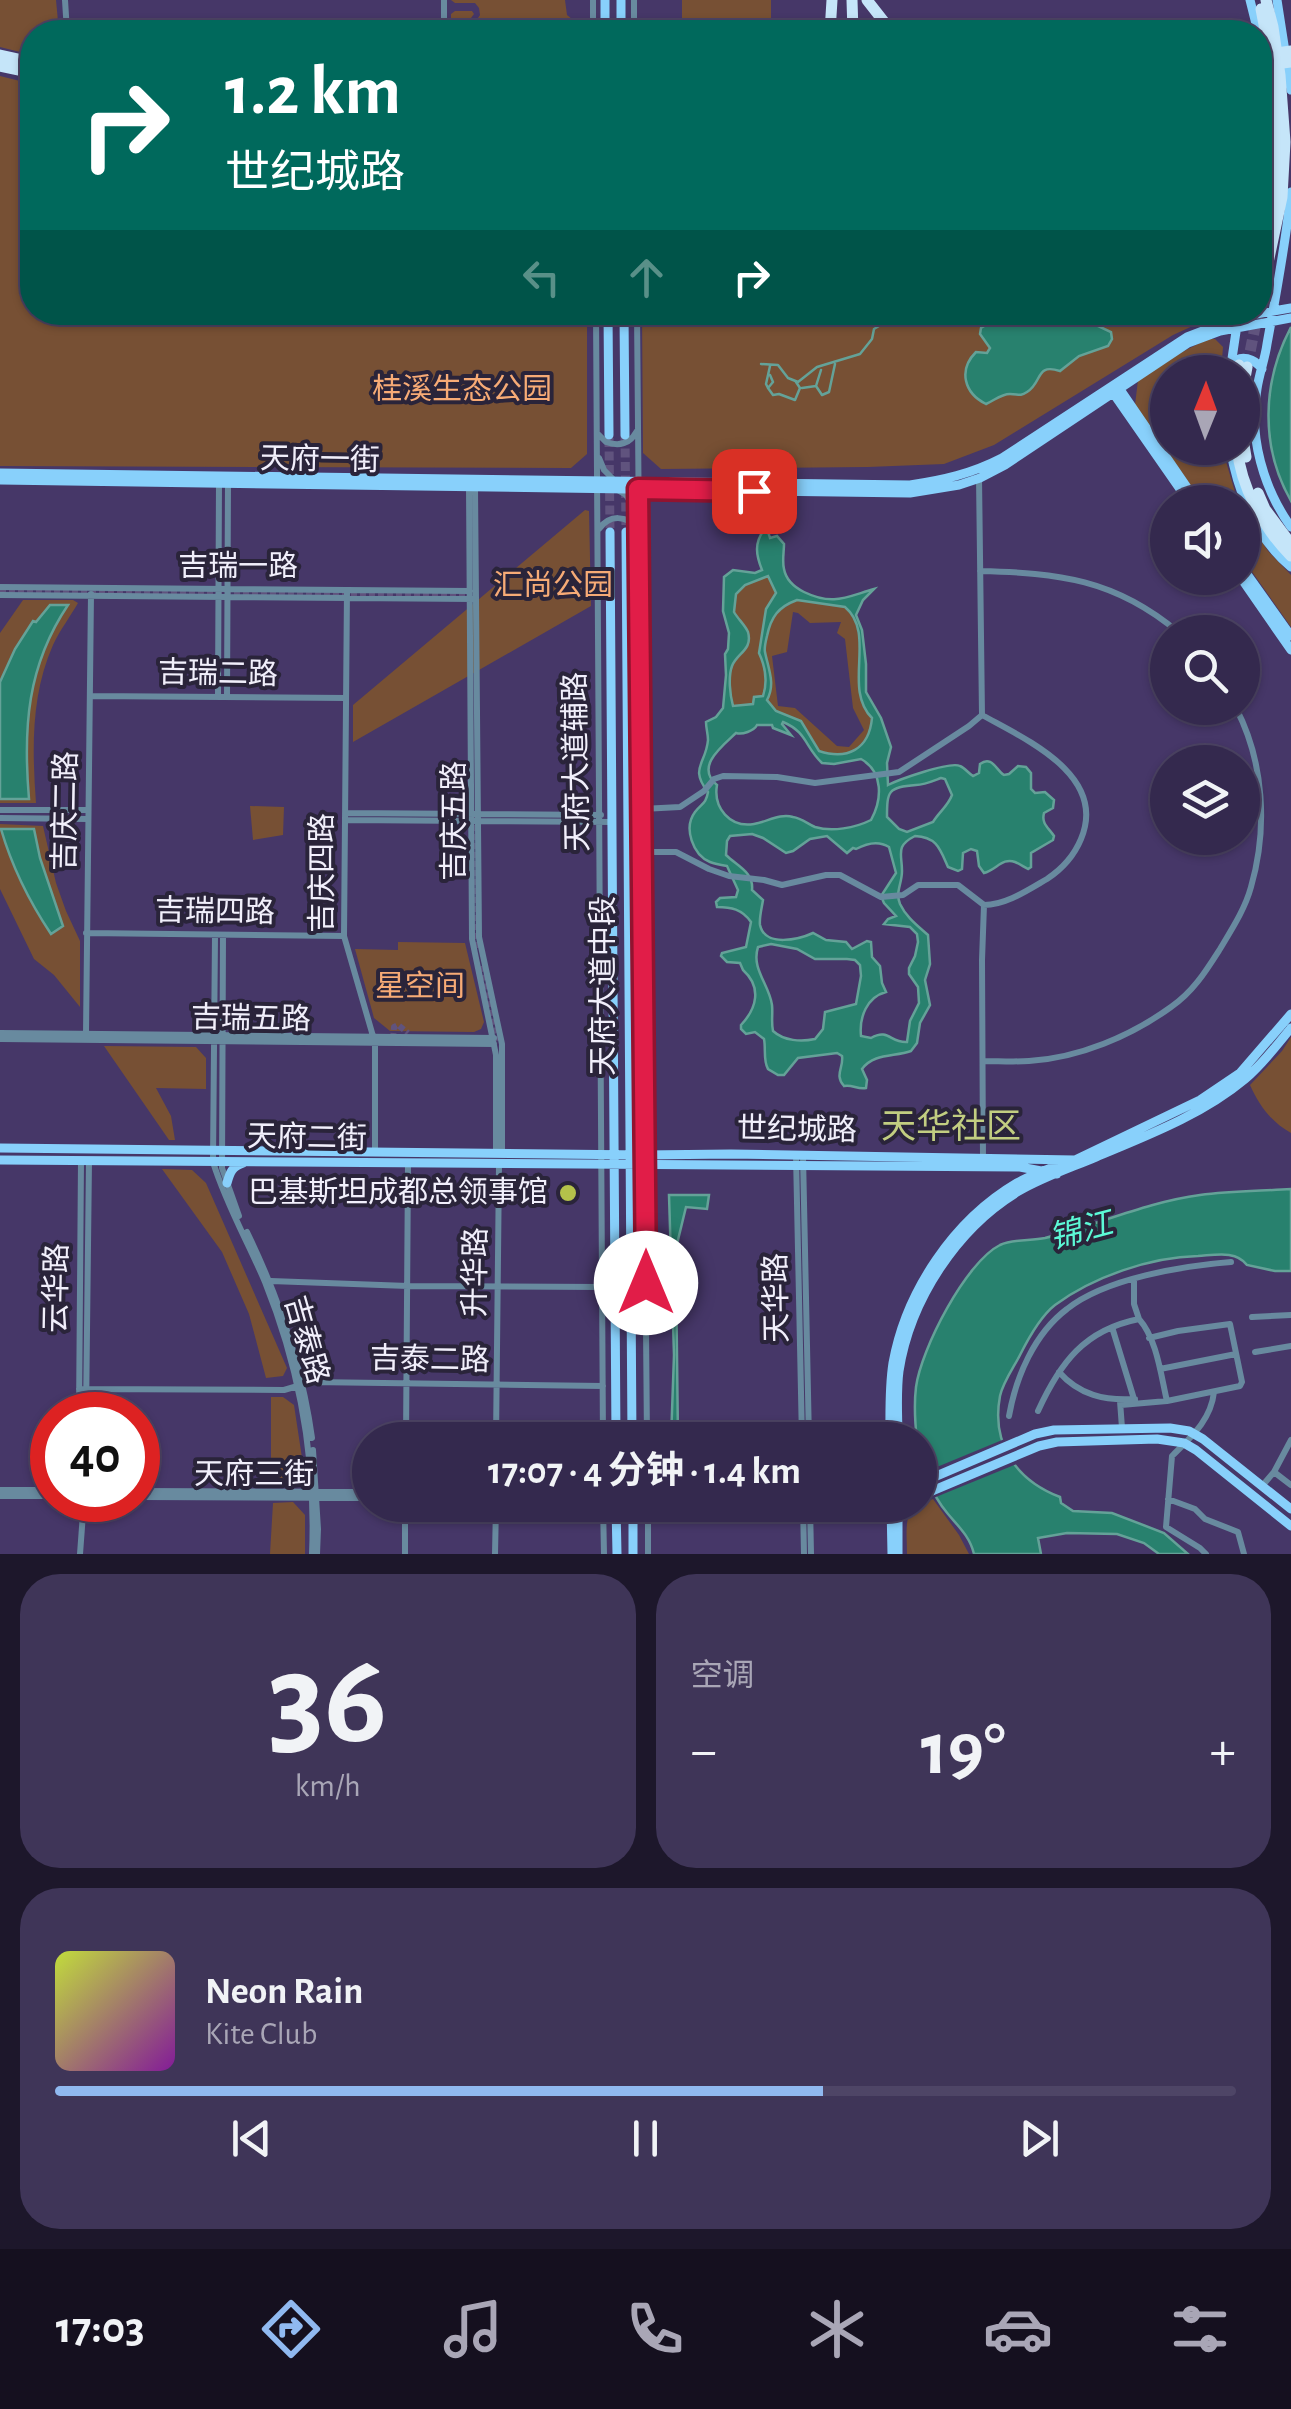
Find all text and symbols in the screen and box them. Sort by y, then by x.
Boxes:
text: 1.2 km [225,57,401,127]
icon: right [60,60,190,190]
text: 世纪城路 [225,151,405,196]
icon: left [514,250,569,305]
icon: ahead [619,250,674,305]
icon: right [724,250,779,305]
north arrow [1150,355,1260,465]
map controls [1150,355,1260,855]
park label: 桂溪生态公园 [372,373,552,405]
street label: 天府一街 [260,442,380,476]
pin [712,449,797,534]
icon: arrive [727,464,782,519]
button: sound [1150,485,1260,595]
street label: 吉瑞一路 [178,550,298,582]
park label: 汇尚公园 [493,570,613,601]
button: search [1150,615,1260,725]
street label: 吉瑞二路 [158,656,278,690]
street label: 天府大道辅路 [558,672,594,852]
button: layers [1150,745,1260,855]
street label: 吉庆二路 [48,751,82,871]
street label: 吉庆五路 [438,761,470,881]
street label: 吉庆四路 [306,813,338,933]
street label: 吉瑞四路 [155,894,275,928]
street label: 天府大道中段 [587,896,619,1076]
park label: 星空间 [375,970,465,1002]
street label: 吉瑞五路 [191,1001,311,1035]
district label: 天华社区 [881,1108,1021,1145]
street label: 世纪城路 [737,1112,857,1146]
street label: 天府二街 [247,1120,367,1154]
place label: 巴基斯坦成都总领事馆 [248,1176,548,1208]
marker: 巴基斯坦成都总领事馆 [557,1182,579,1204]
water label: 锦江 [1046,1206,1119,1255]
street label: 升华路 [458,1227,492,1317]
position arrow [594,1231,698,1335]
street label: 云华路 [39,1243,73,1333]
street label: 天华路 [759,1253,793,1343]
street label: 吉泰路 [279,1292,335,1387]
street label: 吉泰二路 [370,1342,490,1376]
speed limit sign: 40 [30,1392,160,1522]
text: 17:07 · 4 分钟 · 1.4 km [488,1453,801,1491]
street label: 天府三街 [194,1458,314,1490]
text: 36 [268,1637,387,1767]
text: 空调 [691,1660,755,1692]
text: 19° [921,1713,1006,1788]
text: − [691,1724,717,1779]
text: + [1210,1724,1236,1779]
text: km/h [295,1770,361,1802]
text: Neon Rain [205,1973,363,2011]
text: Kite Club [205,2018,317,2050]
icon: previous [224,2111,279,2166]
icon: pause [618,2111,673,2166]
icon: next [1012,2111,1067,2166]
icon: directions [256,2294,326,2364]
icon: music [438,2294,508,2364]
icon: phone [620,2294,690,2364]
icon: climate [802,2294,872,2364]
icon: car [983,2294,1053,2364]
icon: filters [1165,2294,1235,2364]
text: 17:03 [56,2306,145,2351]

